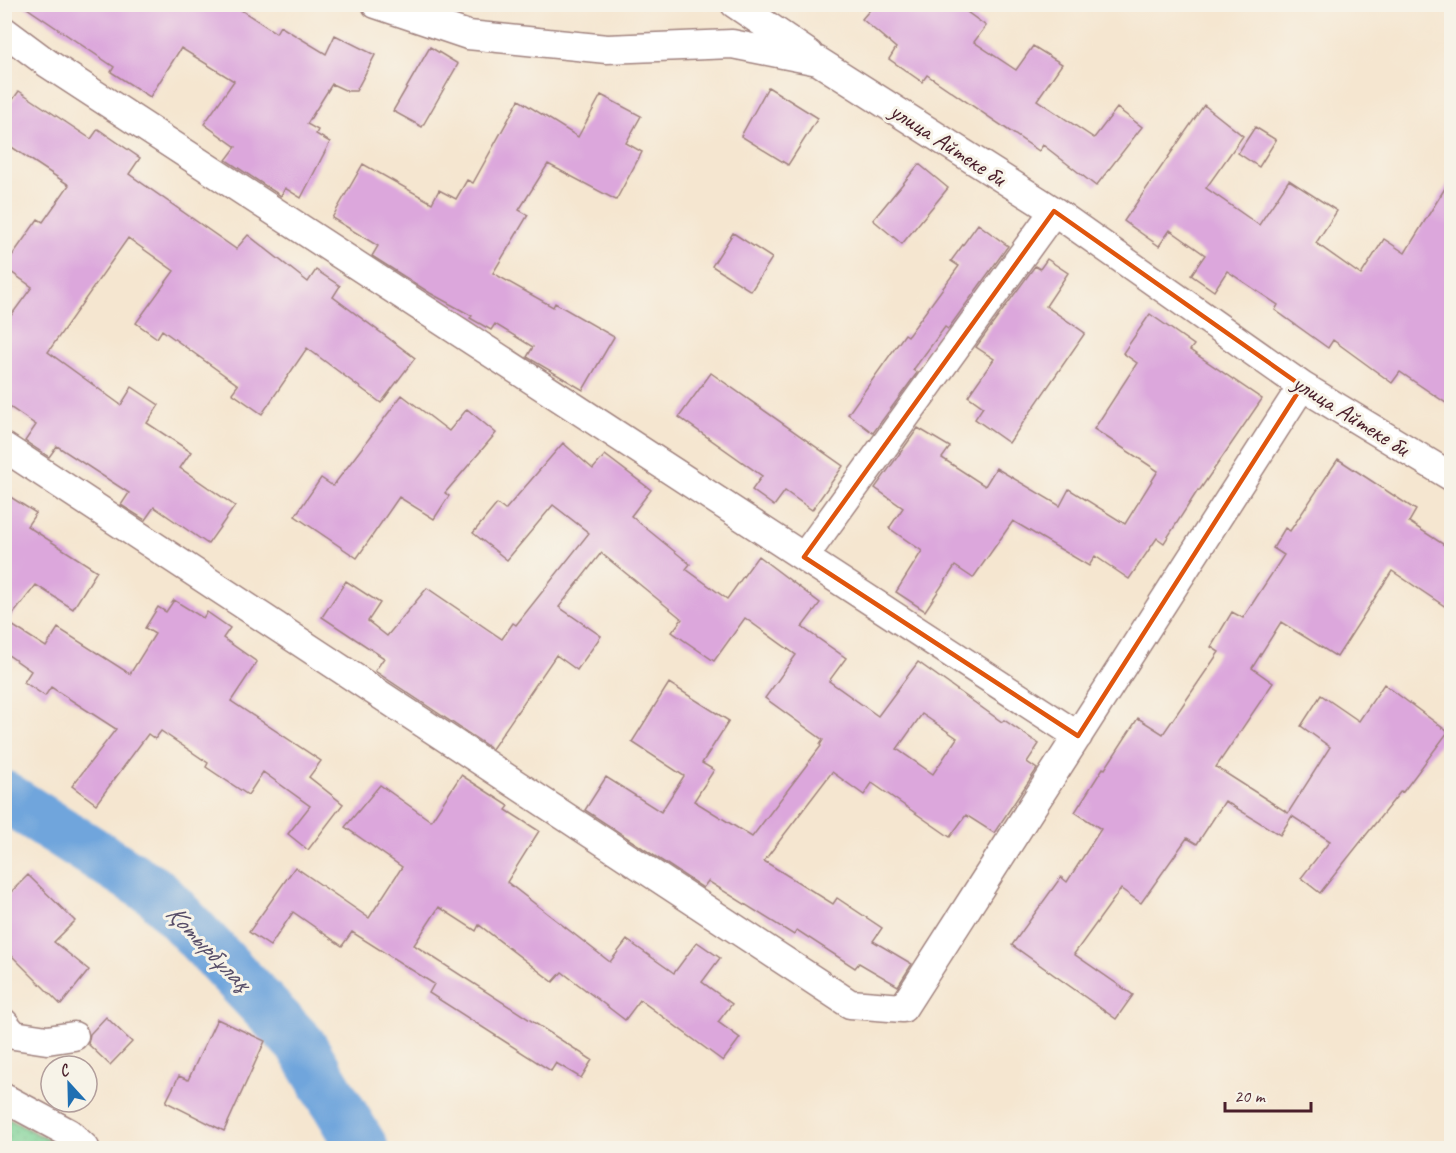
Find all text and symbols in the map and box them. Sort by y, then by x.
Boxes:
street label: улица Айтеке би [883,94,1013,194]
street label: улица Айтеке би [1286,366,1417,464]
water label: Қотырбұлақ [159,897,261,1000]
north arrow [39,1054,99,1114]
text: С [56,1059,73,1082]
scale bar [1225,1075,1310,1113]
text: 20 m [1234,1085,1267,1107]

